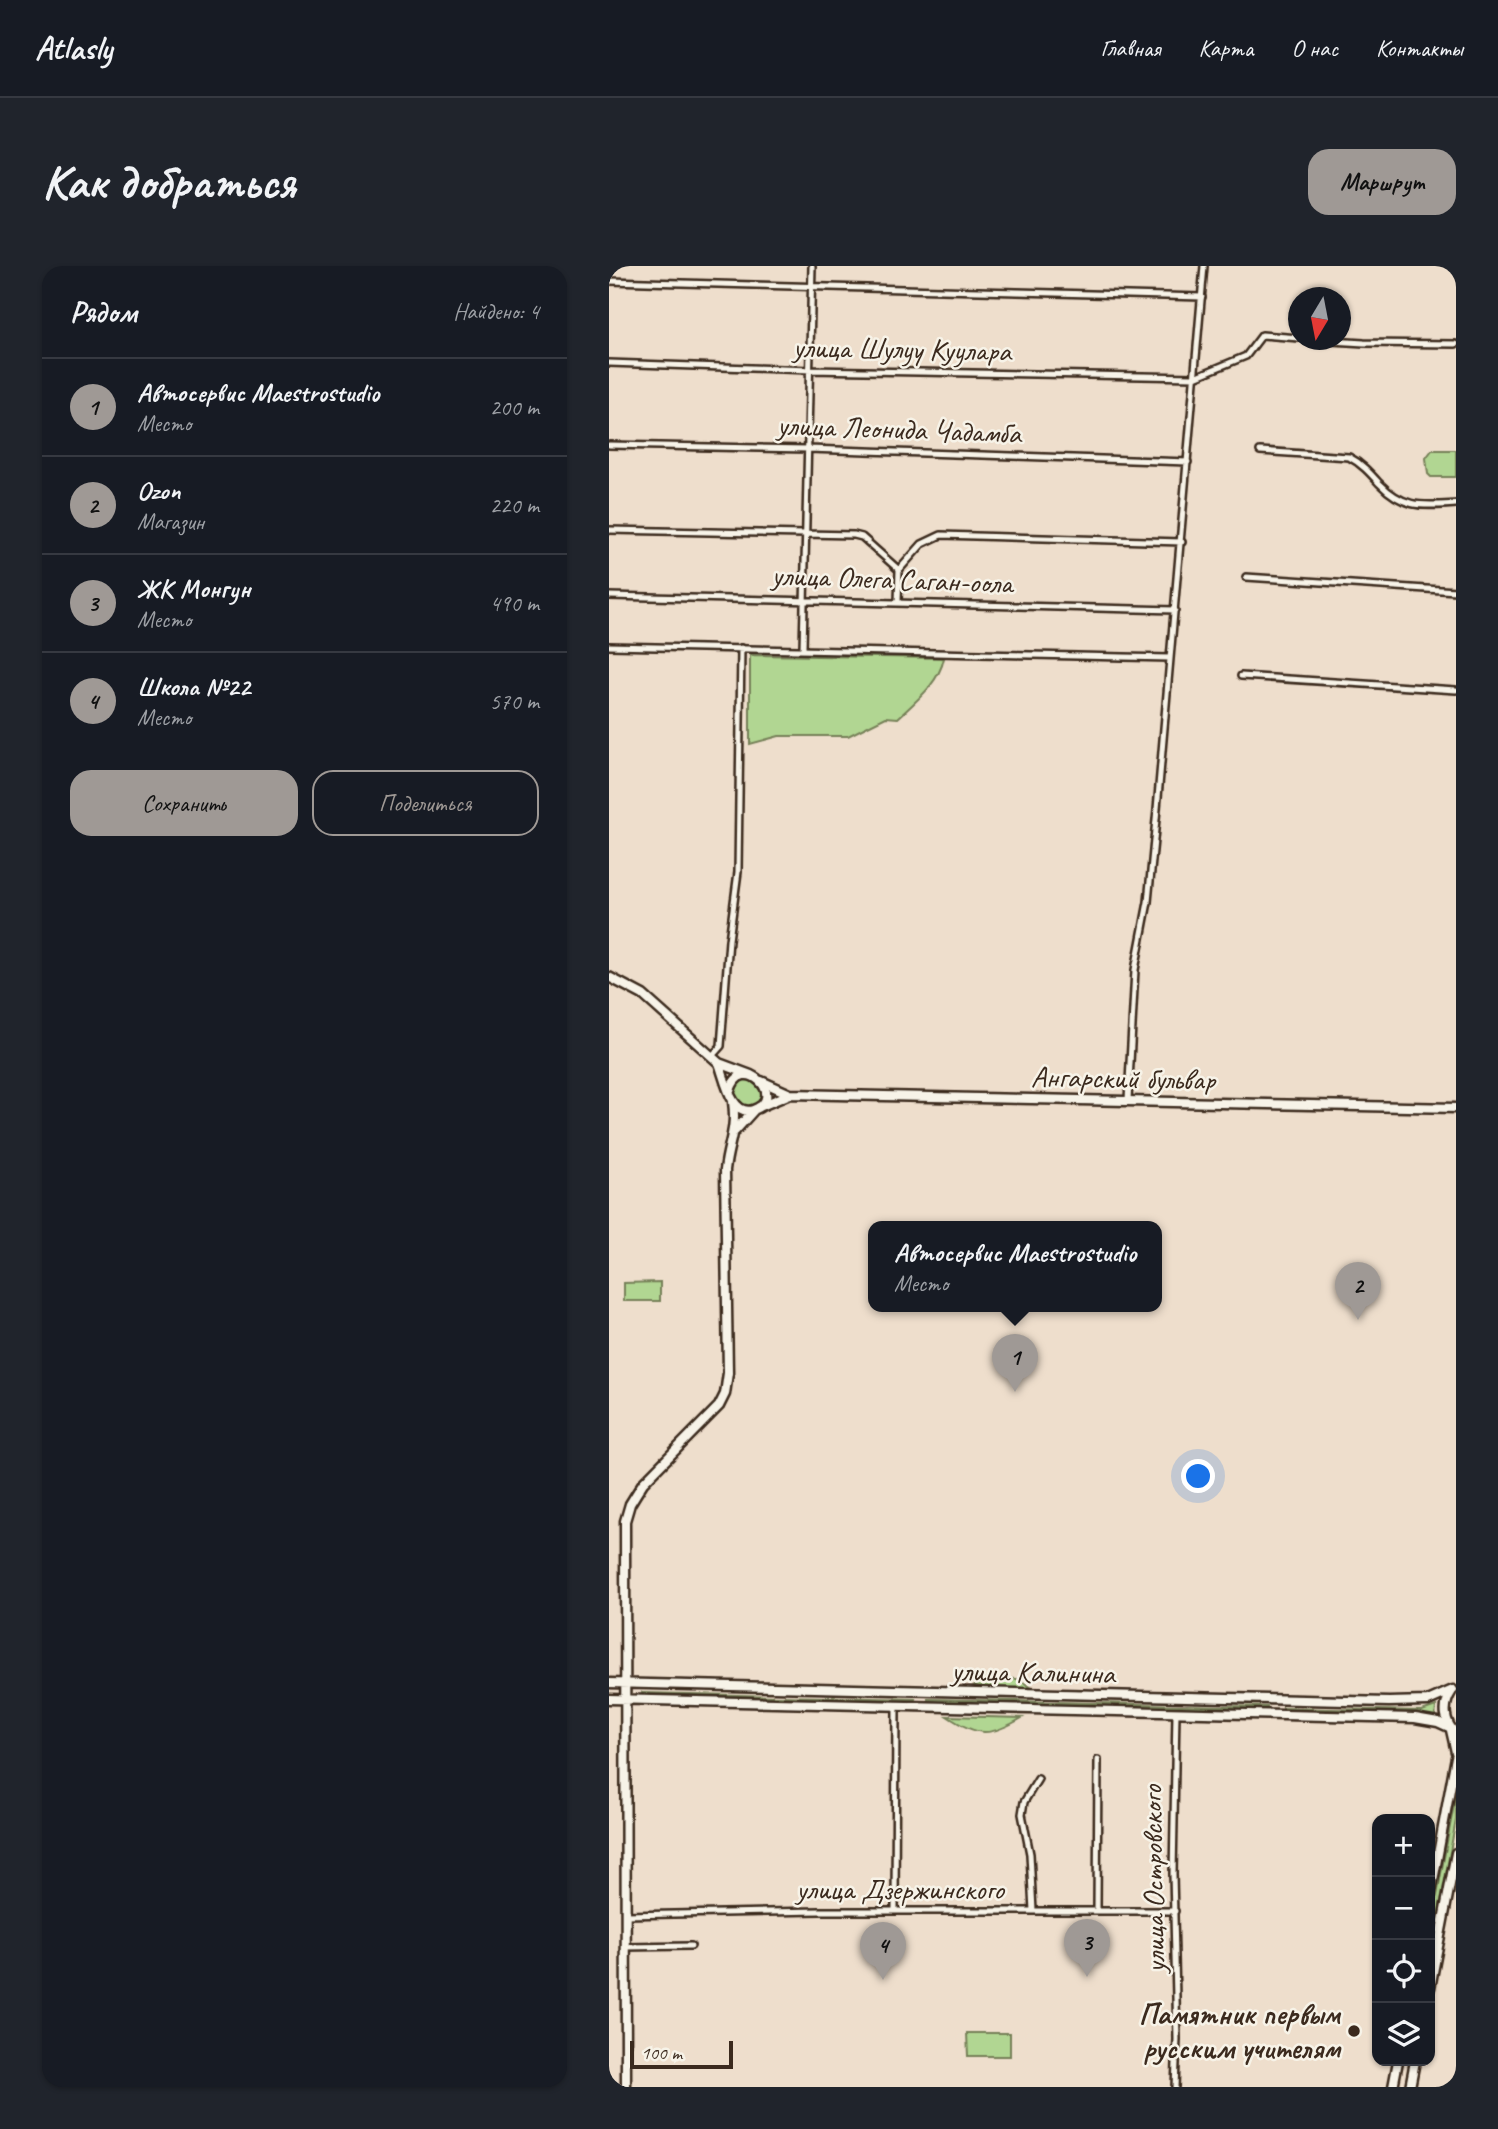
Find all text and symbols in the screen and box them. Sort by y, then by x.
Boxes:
text: Atlasly [35,27,112,69]
text: Главная [1100,33,1161,63]
text: Карта [1199,33,1253,63]
text: О нас [1291,33,1338,63]
text: Контакты [1376,33,1463,63]
button: Маршрут [1308,149,1456,215]
text: Как добраться [42,151,295,213]
north arrow [1288,287,1351,350]
text: Рядом [70,293,137,331]
text: Найдено: 4 [453,297,539,326]
street label: улица Шулуу Куулара [791,328,1013,370]
text: Автосервис Maestrostudio [137,376,379,409]
text: 1 [88,393,98,422]
text: 200 m [490,393,539,422]
street label: улица Леонида Чадамба [774,406,1024,452]
text: Место [137,409,191,438]
text: Ozon [137,474,180,507]
text: 2 [88,491,98,520]
text: 220 m [490,491,539,520]
text: Магазин [137,507,204,536]
street label: улица Олега Саган-оола [769,556,1016,602]
text: ЖК Монгун [137,572,251,605]
text: 3 [88,589,98,618]
text: 490 m [490,589,539,618]
text: Место [137,605,191,634]
text: Школа №22 [137,670,250,703]
text: 4 [88,687,98,716]
text: 570 m [490,687,539,716]
text: Место [137,703,191,732]
button: Сохранить [70,770,298,836]
button: Поделиться [312,770,539,836]
street label: Ангарский бульвар [1031,1057,1217,1099]
popup [868,1221,1162,1312]
text: Автосервис Maestrostudio [894,1236,1136,1269]
pin: 2 [1335,1262,1381,1320]
text: Место [894,1269,948,1298]
pin: 1 [992,1334,1038,1392]
your location [1181,1459,1215,1493]
street label: улица Калинина [949,1652,1117,1692]
street label: улица Островского [1132,1783,1174,1975]
map controls [1372,1814,1435,2066]
button: + [1372,1814,1435,1877]
street label: улица Дзержинского [794,1870,1005,1908]
button: − [1372,1877,1435,1940]
pin: 3 [1064,1919,1110,1977]
pin: 4 [860,1922,906,1980]
button: locate [1372,1940,1435,2003]
place label: Памятник первым русским учителям [1139,1995,1342,2067]
button: layers [1372,2003,1435,2066]
marker: Памятник первым русским учителям [1346,2023,1362,2039]
scale bar [630,2038,733,2070]
text: 100 m [641,2041,682,2065]

